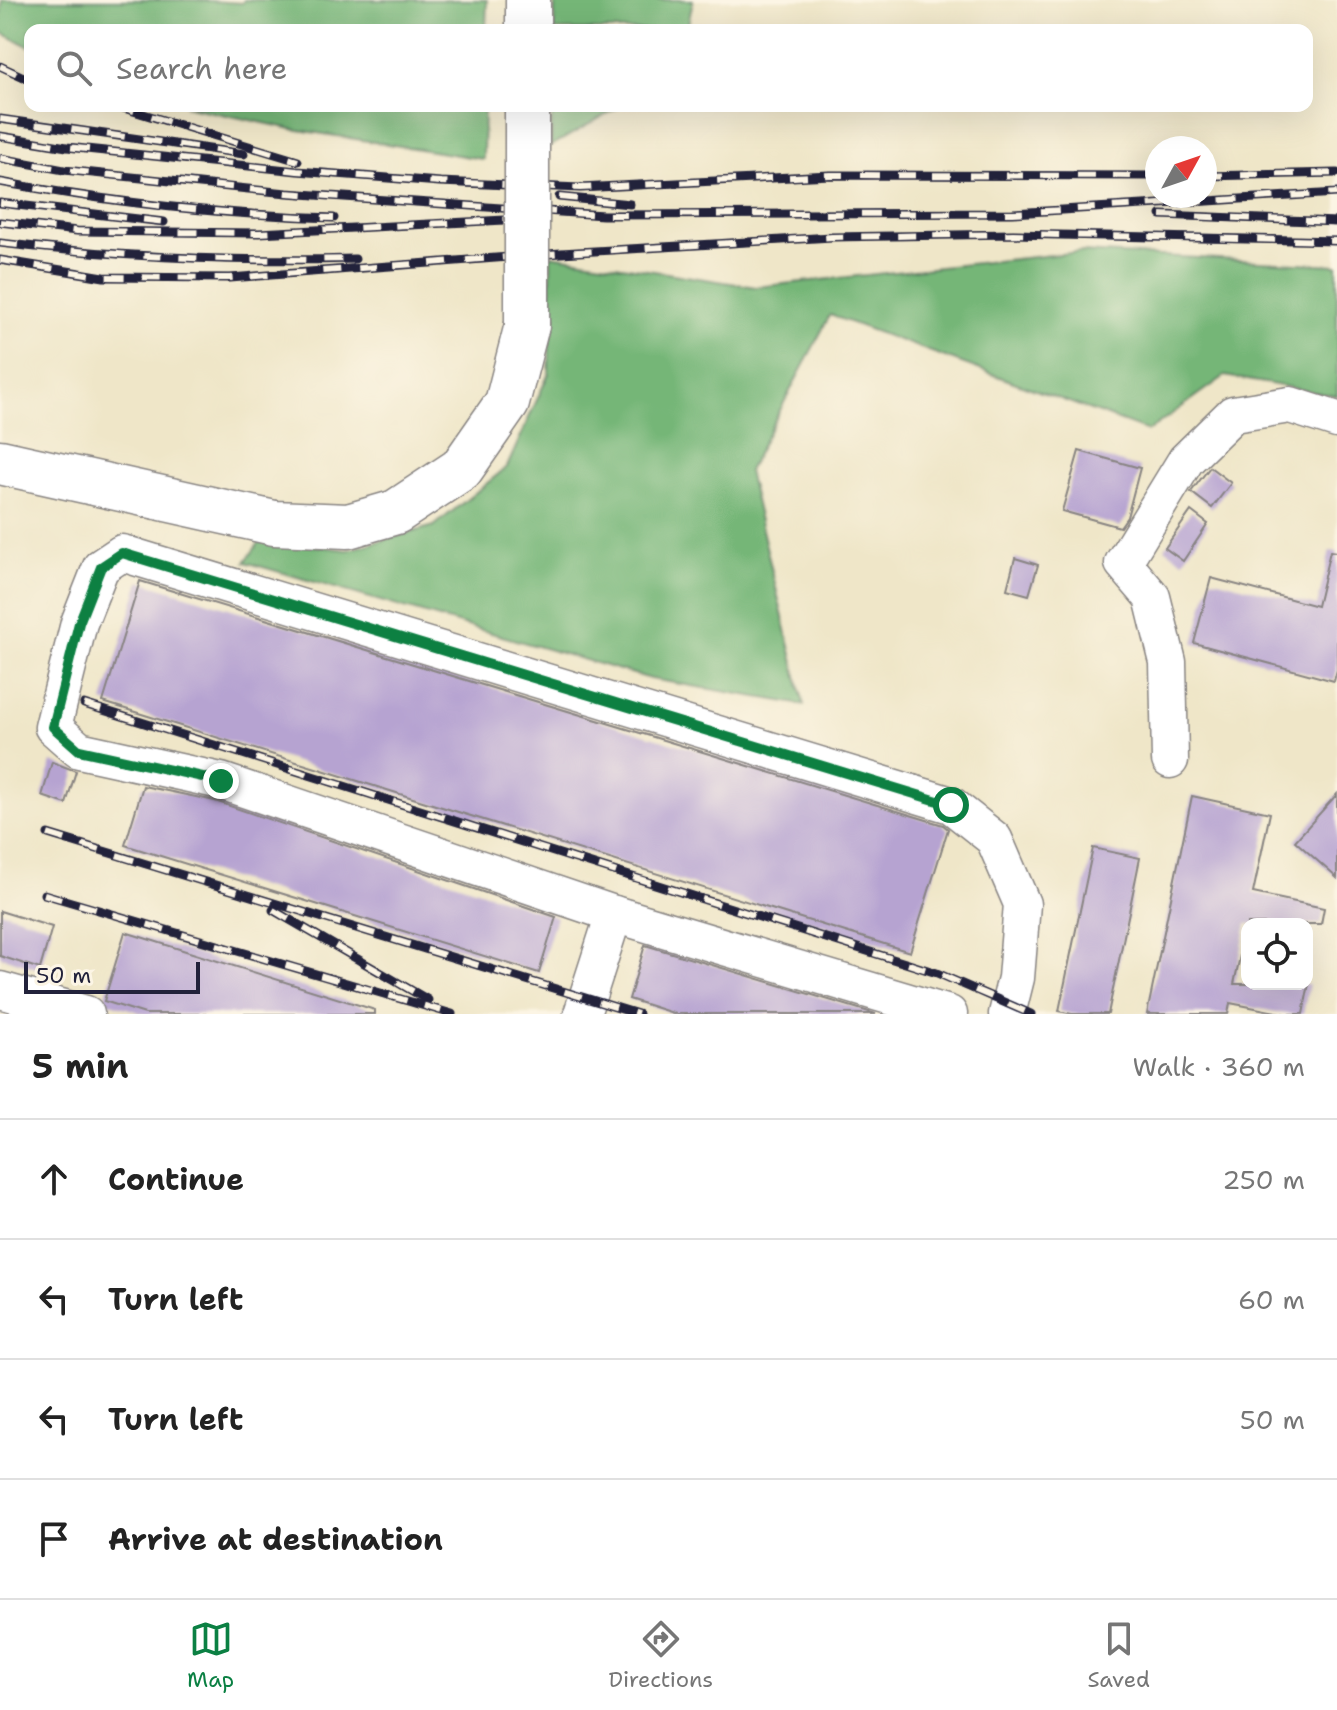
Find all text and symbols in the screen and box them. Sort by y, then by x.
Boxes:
search box [24,24,1313,112]
icon: search [52,46,96,90]
text: Search here [116,48,287,89]
north arrow [1145,136,1217,208]
route end [203,763,239,799]
route start [933,787,969,823]
map controls [1241,918,1313,990]
button: locate [1241,918,1313,990]
scale bar [24,958,200,994]
text: 50 m [36,961,91,990]
text: 5 min [32,1043,129,1089]
text: Walk · 360 m [1133,1049,1305,1084]
icon: ahead [32,1157,76,1201]
text: Continue [108,1159,244,1200]
text: 250 m [1222,1162,1305,1197]
icon: left [32,1277,76,1321]
text: Turn left [108,1279,243,1320]
text: 60 m [1238,1282,1305,1317]
icon: left [32,1397,76,1441]
text: Turn left [108,1399,243,1440]
text: 50 m [1240,1402,1305,1437]
icon: arrive [32,1517,76,1561]
text: Arrive at destination [108,1519,443,1560]
tab: Map [187,1617,234,1694]
tab: Directions [608,1617,713,1694]
tab: Saved [1087,1617,1150,1694]

